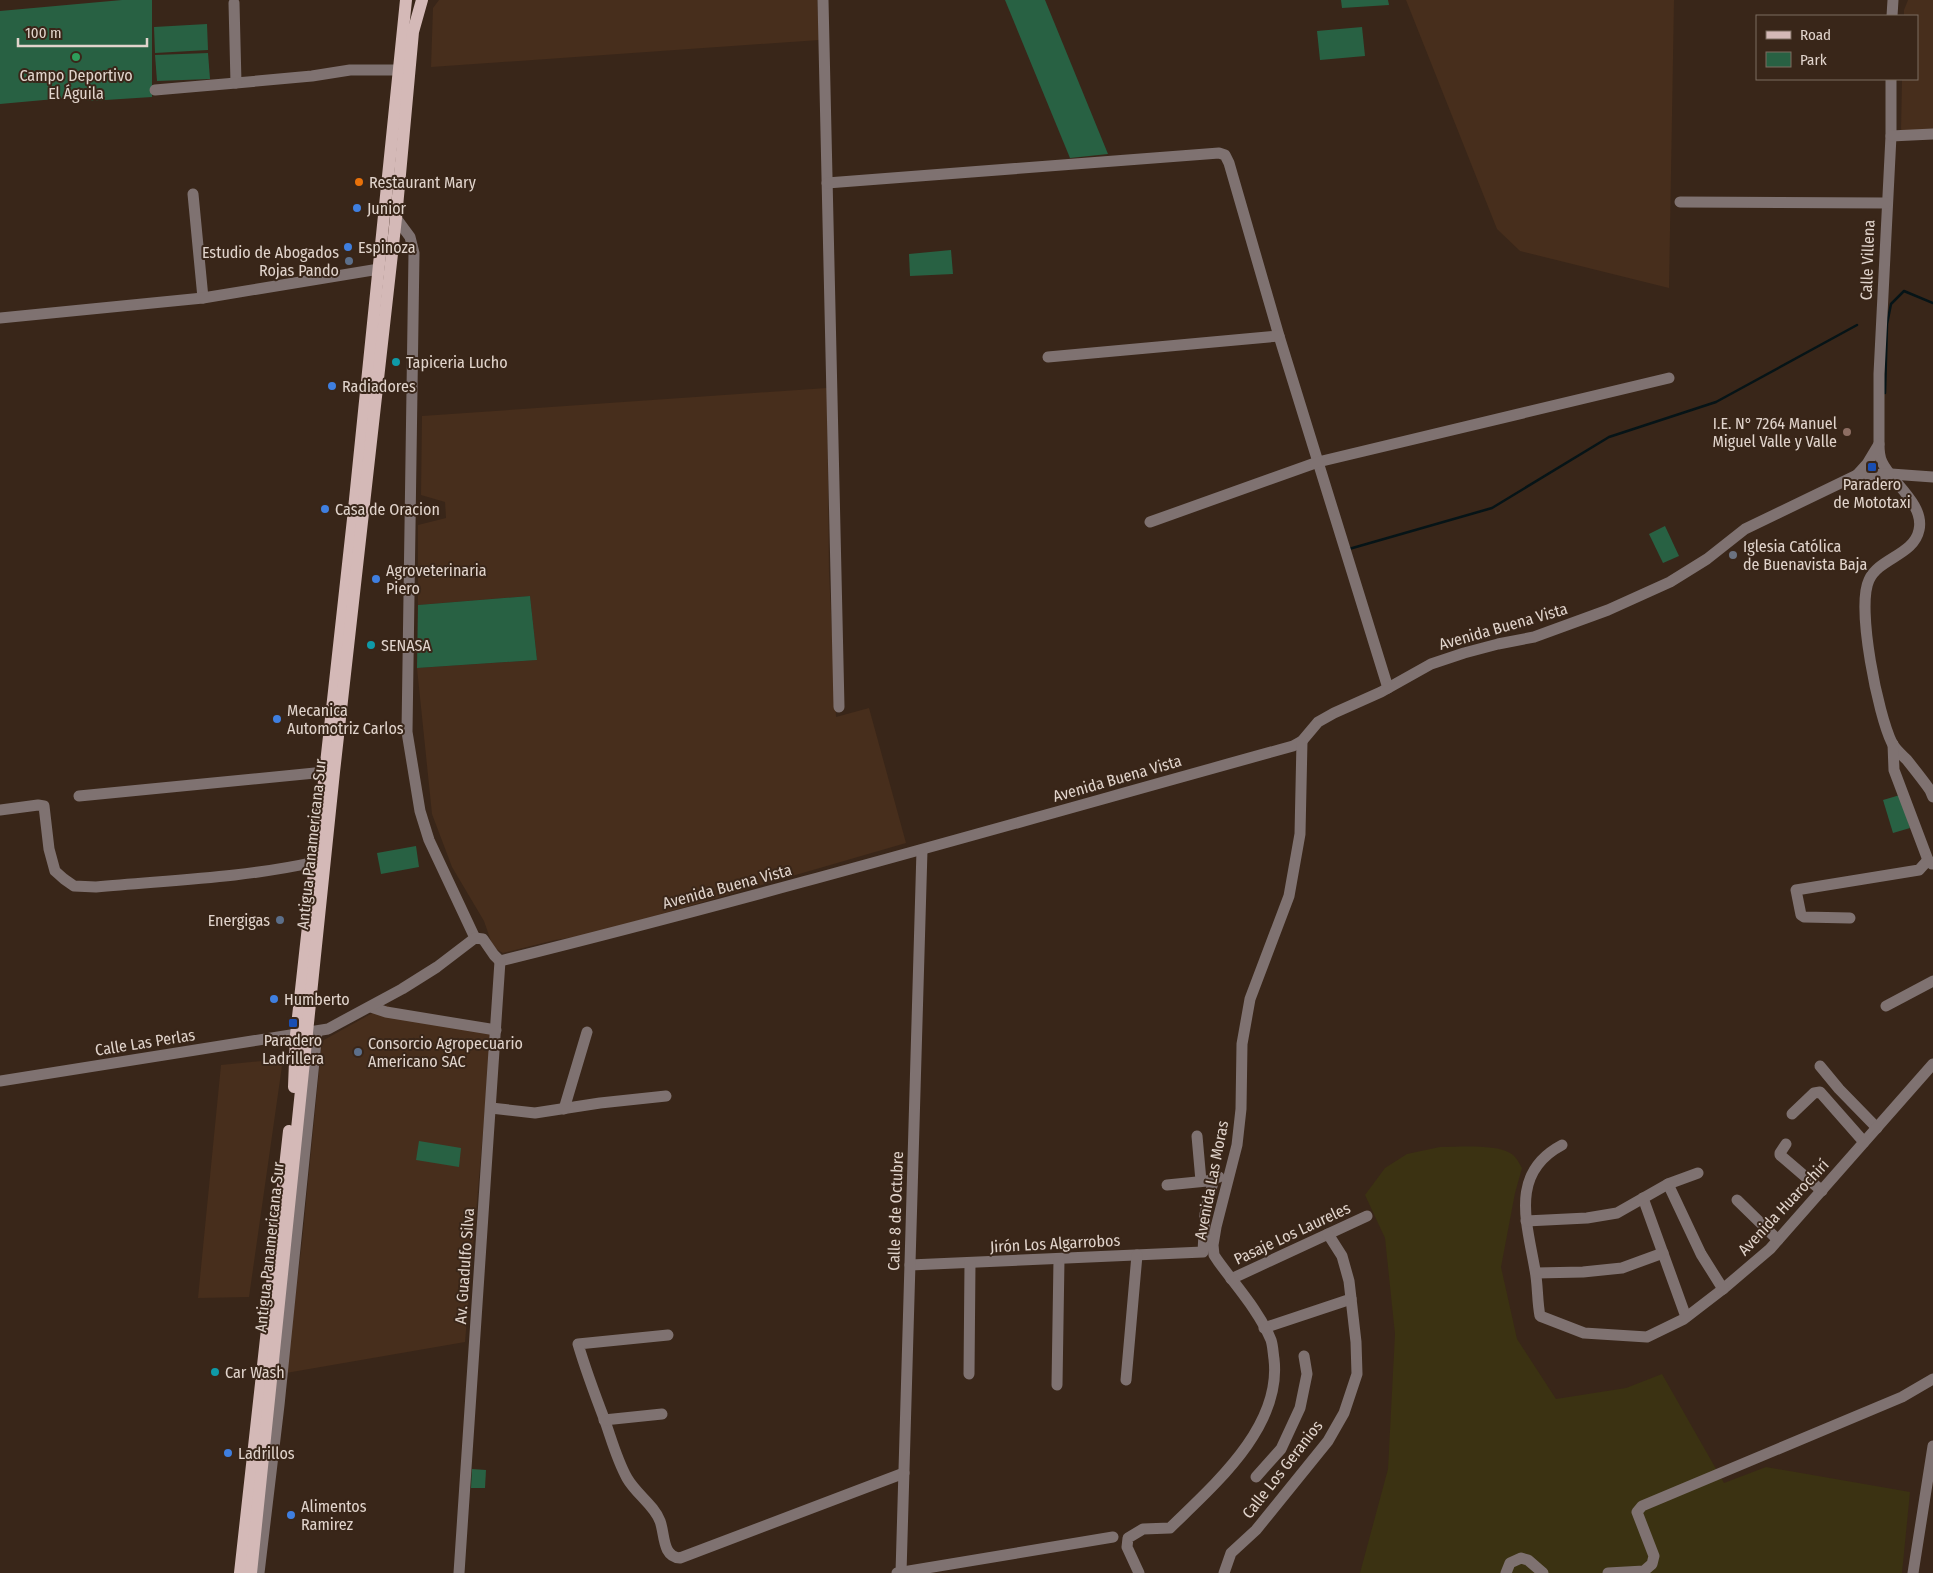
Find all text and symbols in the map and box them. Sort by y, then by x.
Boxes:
scale bar [18,15,146,47]
legend [1756,15,1918,80]
text: 100 m [25,24,62,42]
text: Road [1800,26,1831,44]
marker: Campo Deportivo El Águila [70,51,82,63]
text: Park [1800,51,1827,69]
place label: Campo Deportivo El Águila [19,66,133,103]
place label: Restaurant Mary [369,173,477,192]
marker: Restaurant Mary [353,176,365,188]
place label: Junior [367,199,407,218]
marker: Junior [351,202,363,214]
street label: Calle Villena [1857,219,1878,301]
place label: Espinoza [358,238,416,257]
marker: Espinoza [342,241,354,253]
place label: Estudio de Abogados Rojas Pando [202,243,339,280]
marker: Estudio de Abogados Rojas Pando [343,255,355,267]
place label: Tapiceria Lucho [406,353,508,372]
marker: Tapiceria Lucho [390,356,402,368]
place label: Radiadores [342,377,416,396]
marker: Radiadores [326,380,338,392]
place label: I.E. N° 7264 Manuel Miguel Valle y Valle [1712,414,1837,451]
marker: I.E. N° 7264 Manuel Miguel Valle y Valle [1841,426,1853,438]
marker: Paradero de Mototaxi [1866,461,1878,473]
place label: Paradero de Mototaxi [1833,475,1911,512]
place label: Casa de Oracion [335,500,440,519]
marker: Casa de Oracion [319,503,331,515]
place label: Iglesia Católica de Buenavista Baja [1743,537,1867,574]
marker: Iglesia Católica de Buenavista Baja [1727,549,1739,561]
place label: Agroveterinaria Piero [386,561,487,598]
marker: Agroveterinaria Piero [370,573,382,585]
street label: Avenida Buena Vista [1437,599,1570,654]
place label: SENASA [381,636,431,655]
marker: SENASA [365,639,377,651]
place label: Mecanica Automotriz Carlos [287,701,404,738]
marker: Mecanica Automotriz Carlos [271,713,283,725]
street label: Avenida Buena Vista [1051,751,1184,806]
street label: Antigua Panamericana Sur [293,757,330,930]
street label: Avenida Buena Vista [660,860,794,913]
place label: Energigas [208,911,270,930]
marker: Energigas [274,914,286,926]
place label: Humberto [284,990,350,1009]
marker: Humberto [268,993,280,1005]
marker: Paradero Ladrillera [287,1017,299,1029]
street label: Calle Las Perlas [94,1025,197,1060]
place label: Paradero Ladrillera [262,1031,324,1068]
place label: Consorcio Agropecuario Americano SAC [368,1034,523,1071]
marker: Consorcio Agropecuario Americano SAC [352,1046,364,1058]
street label: Avenida Las Moras [1191,1119,1232,1241]
street label: Calle 8 de Octubre [884,1151,907,1271]
street label: Avenida Huarochirí [1734,1155,1833,1259]
street label: Antigua Panamericana Sur [251,1160,288,1333]
street label: Pasaje Los Laureles [1231,1198,1354,1269]
street label: Av. Guadulfo Silva [451,1207,478,1325]
street label: Jirón Los Algarrobos [989,1231,1121,1256]
place label: Car Wash [225,1363,285,1382]
marker: Car Wash [209,1366,221,1378]
street label: Calle Los Geranios [1238,1416,1327,1522]
place label: Ladrillos [238,1444,295,1463]
marker: Ladrillos [222,1447,234,1459]
place label: Alimentos Ramirez [301,1497,367,1534]
marker: Alimentos Ramirez [285,1509,297,1521]

